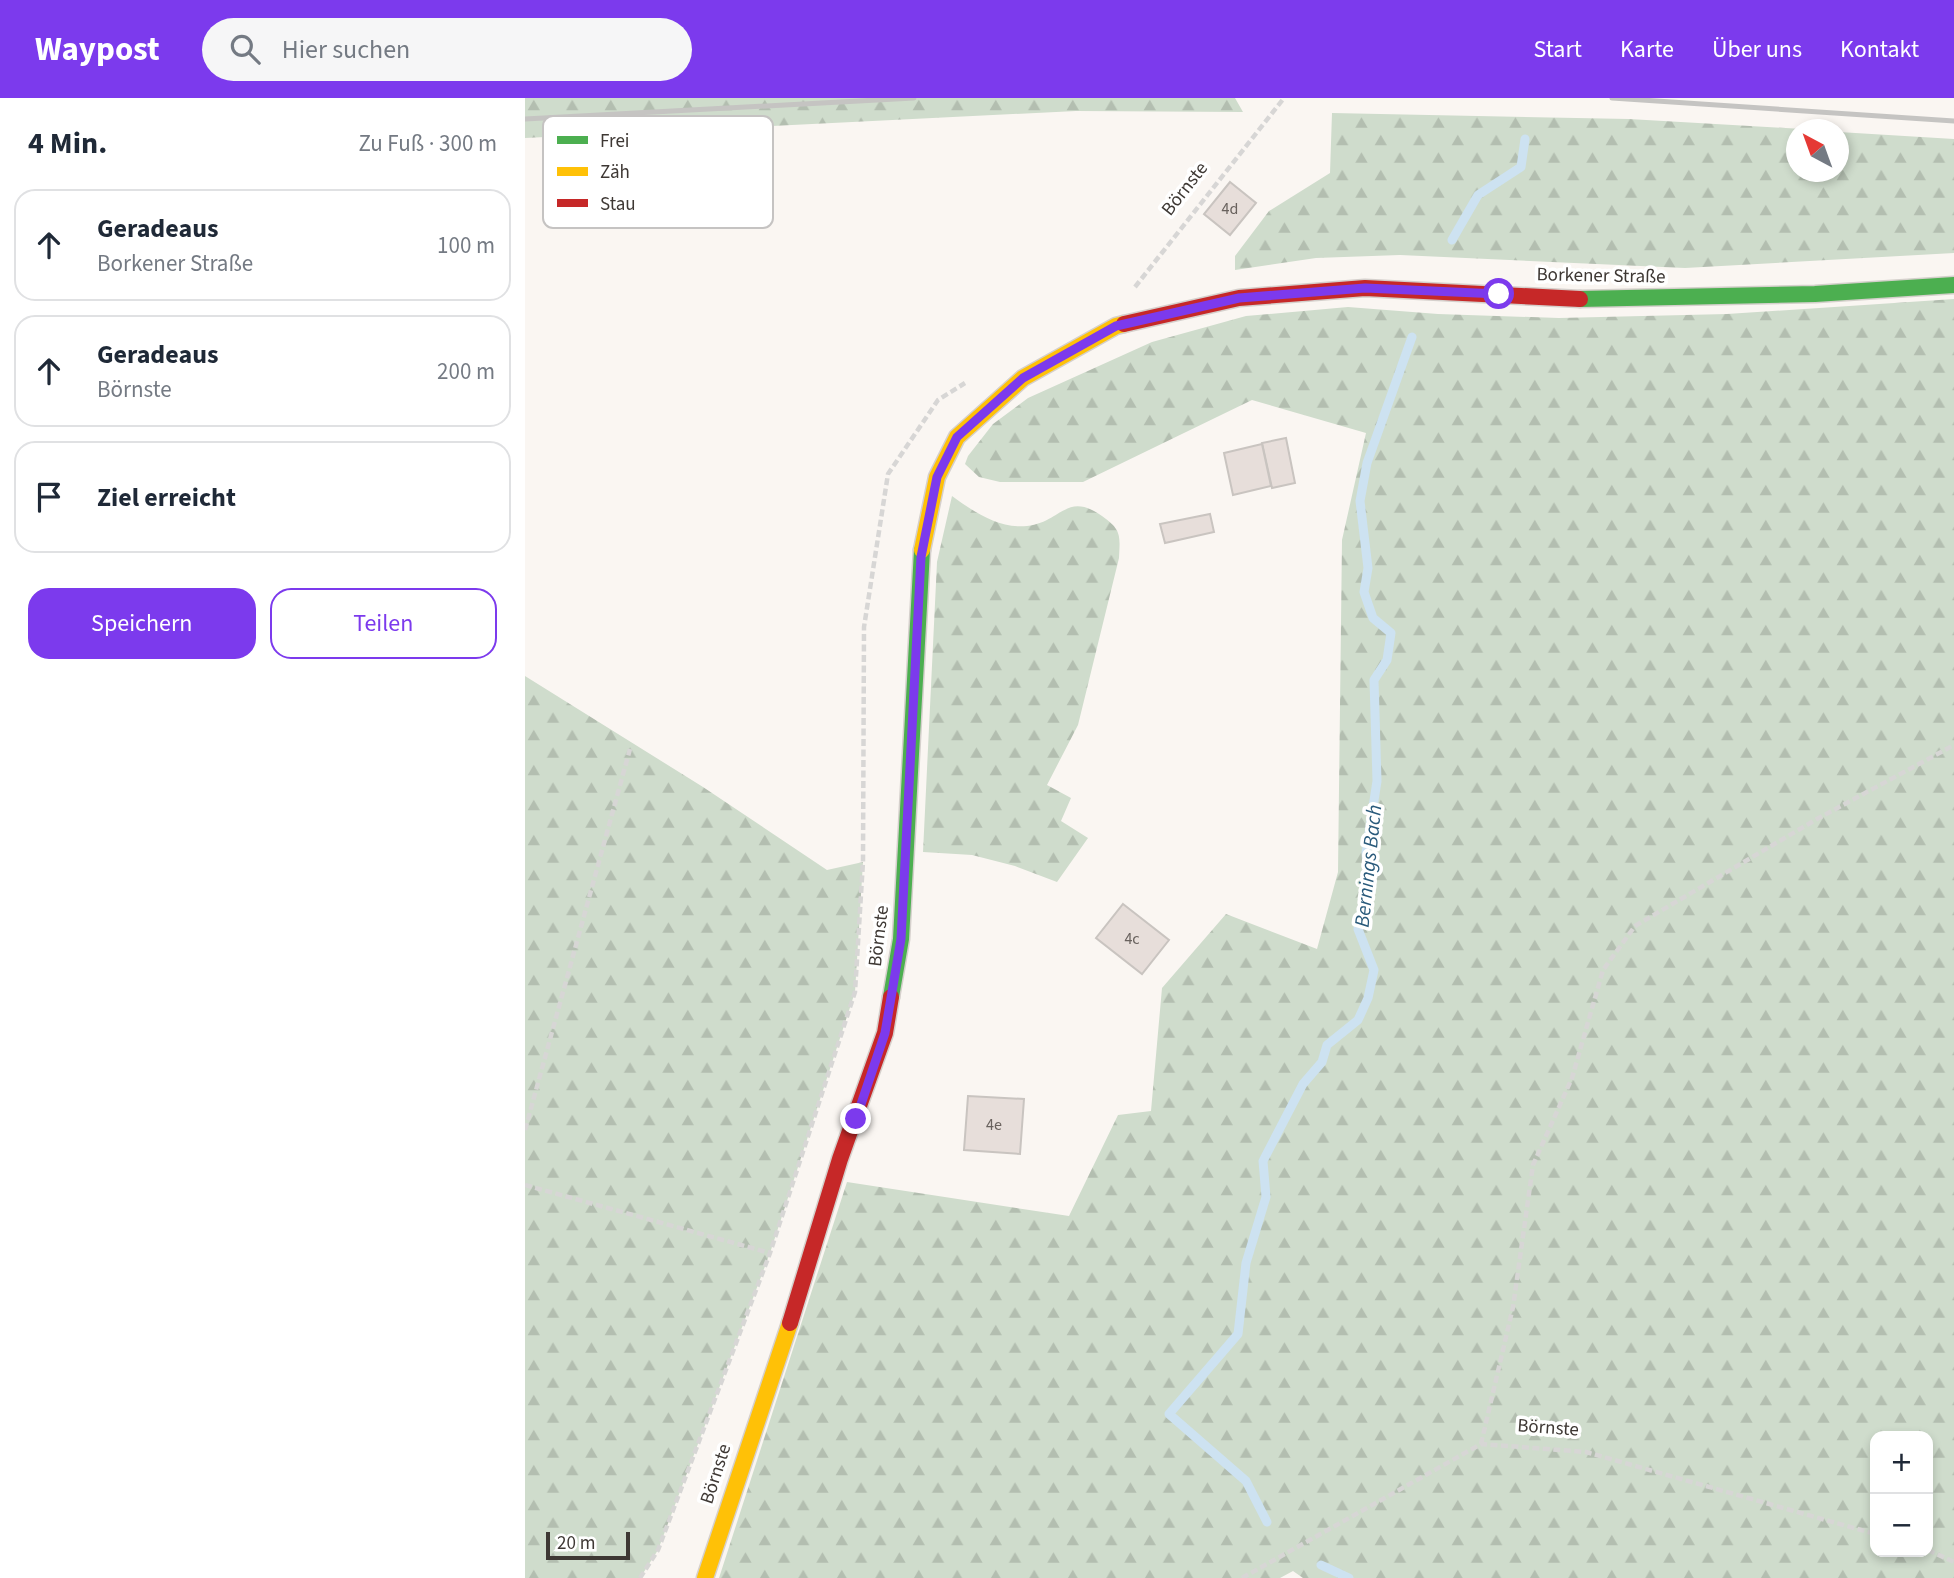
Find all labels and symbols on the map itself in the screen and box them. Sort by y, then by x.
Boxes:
legend [543,116,773,228]
north arrow [1786,119,1849,182]
text: Frei [600,128,630,155]
street label: Börnste [1155,156,1215,222]
text: Zäh [600,159,630,186]
text: Stau [600,191,636,218]
house number: 4d [1222,198,1238,220]
street label: Borkener Straße [1536,261,1666,291]
route start [1483,278,1514,309]
water label: Bernings Bach [1347,803,1389,929]
street label: Börnste [862,904,896,968]
house number: 4c [1124,928,1140,950]
route end [840,1103,871,1134]
house number: 4e [986,1114,1002,1136]
street label: Börnste [1516,1412,1580,1444]
street label: Börnste [694,1441,738,1507]
scale bar [546,1529,630,1561]

